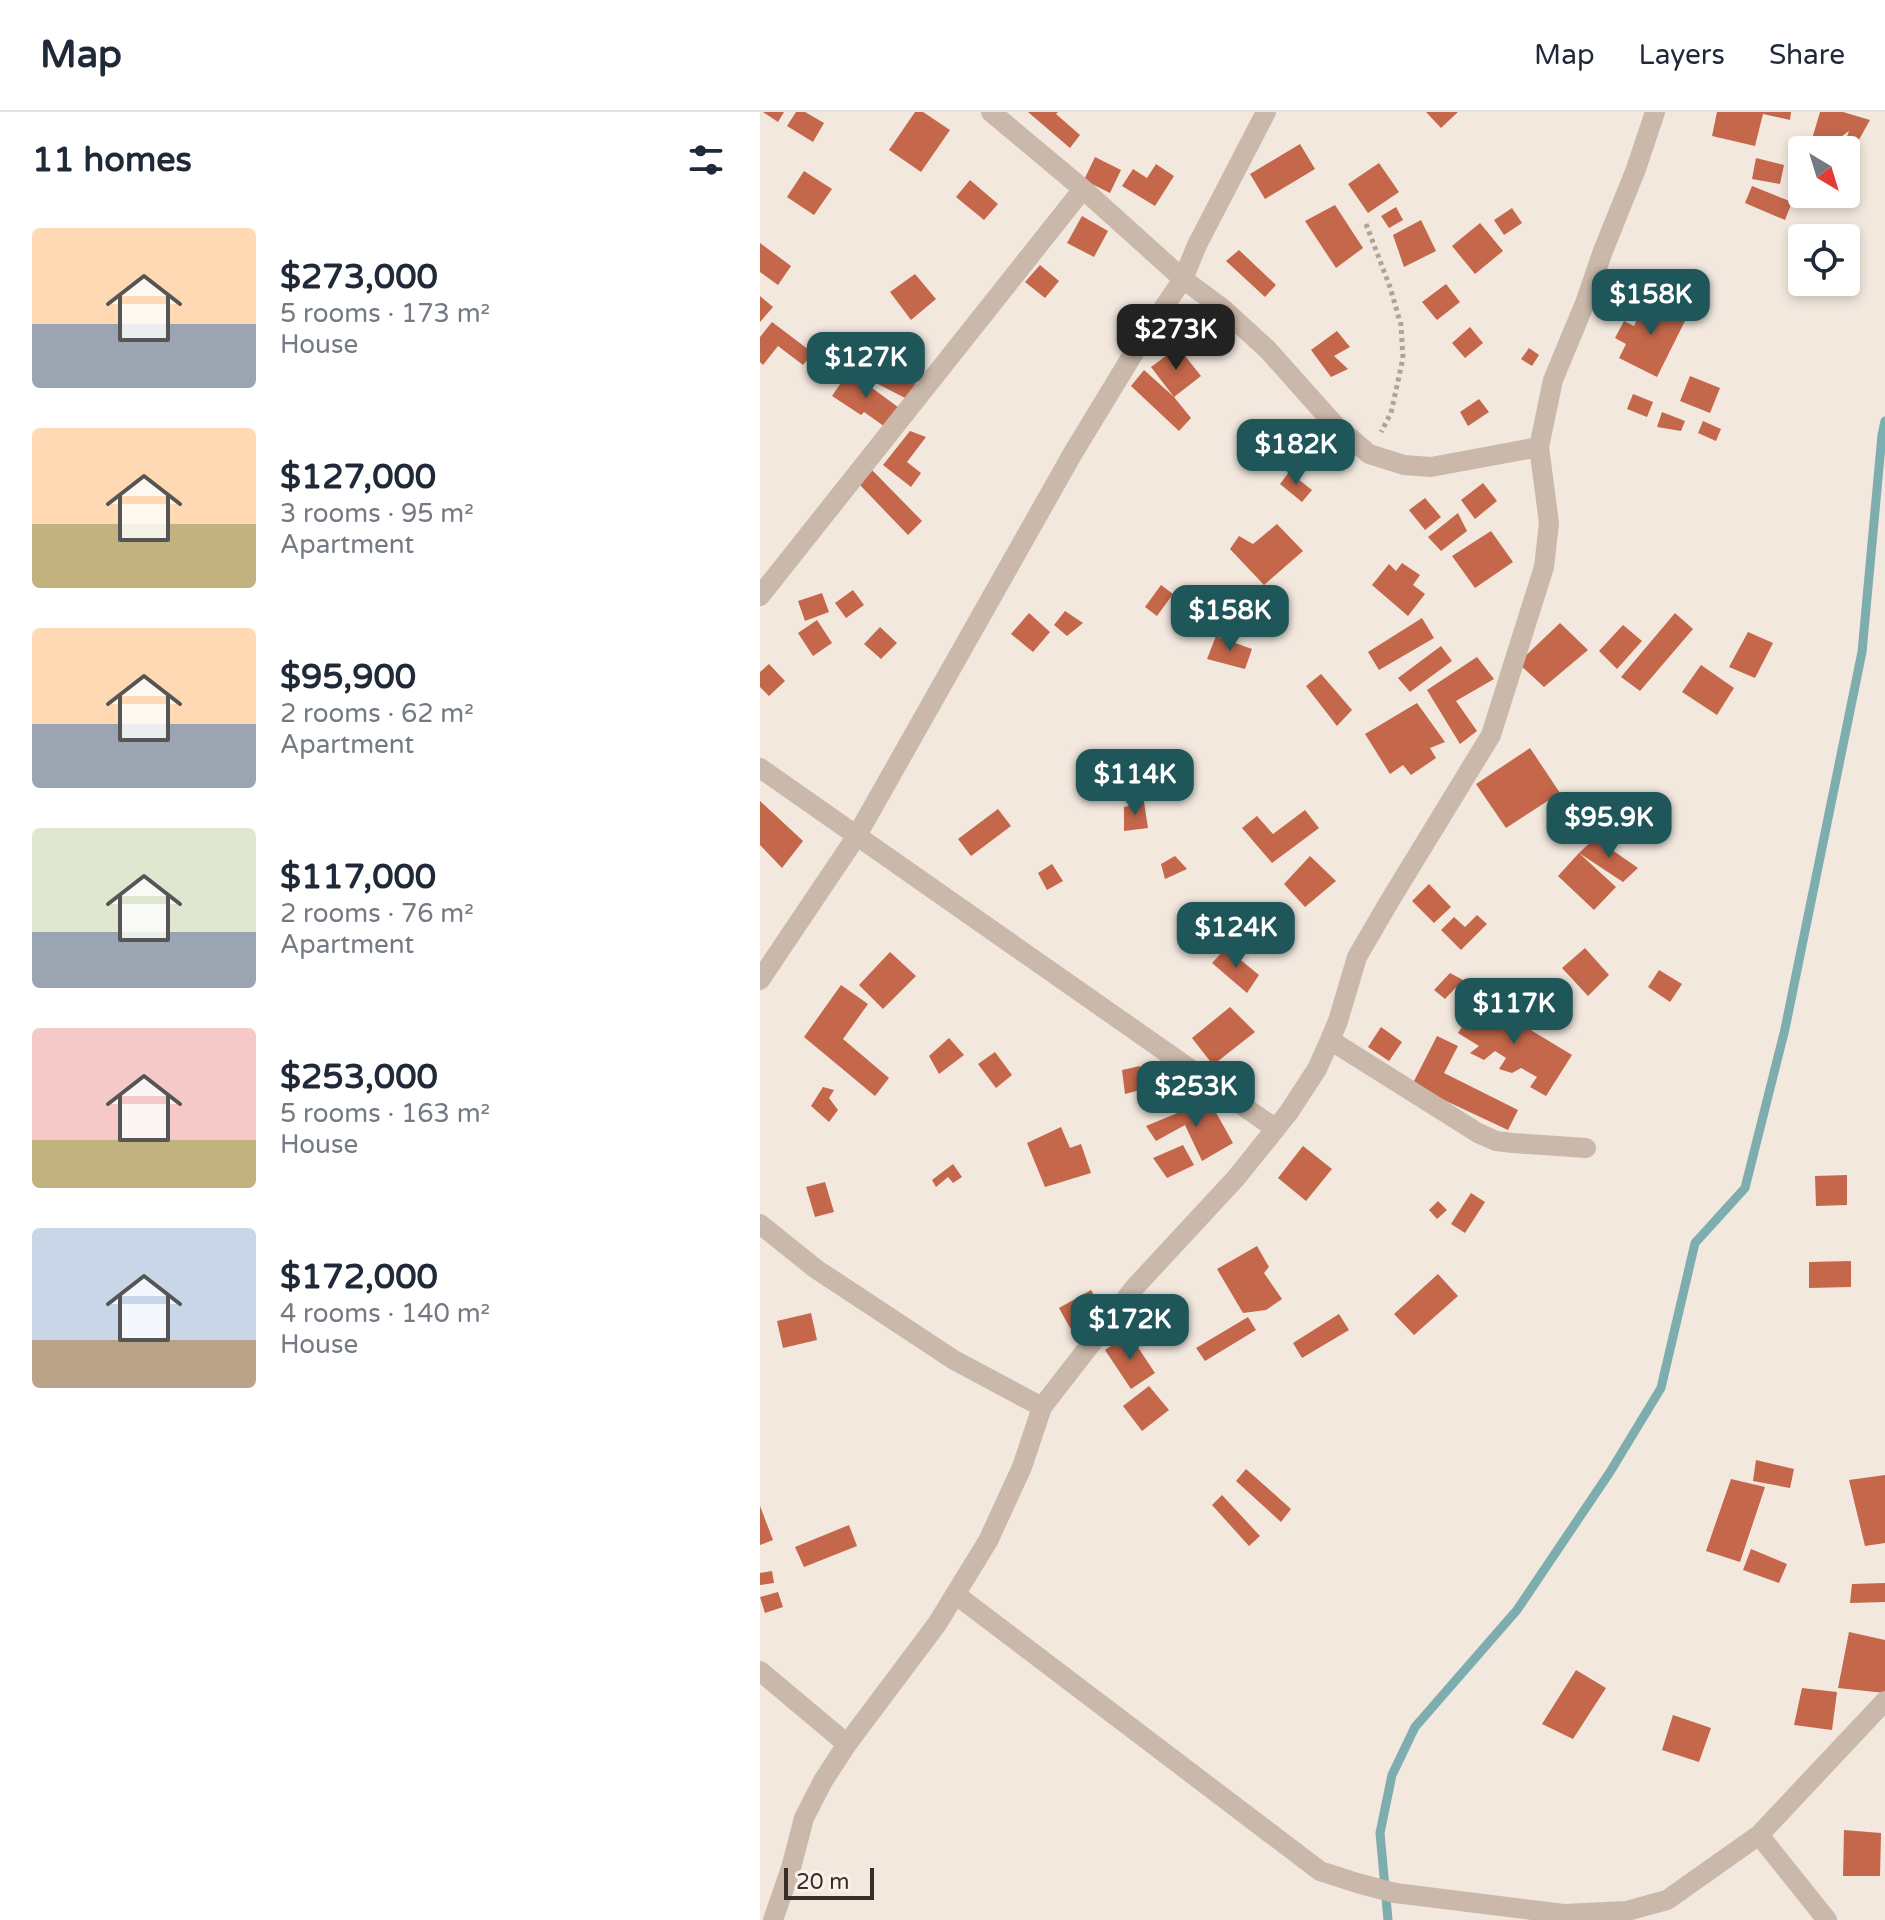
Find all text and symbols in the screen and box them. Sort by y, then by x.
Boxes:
text: Map [40,32,122,78]
text: Map [1534,38,1595,72]
text: Layers [1639,38,1725,72]
text: Share [1769,38,1845,72]
north arrow [1788,136,1860,208]
map controls [1788,136,1860,296]
icon: filters [684,138,728,182]
text: 11 homes [32,140,192,181]
button: locate [1788,224,1860,296]
text: $273,000 [280,257,438,298]
icon: home [96,260,192,356]
pin: $158K [1595,269,1707,337]
text: $158K [1610,279,1692,310]
text: 5 rooms · 173 m² [280,298,490,329]
pin: $273K [1120,304,1232,372]
text: $273K [1135,314,1217,345]
text: House [280,329,358,360]
pin: $127K [810,332,922,400]
text: $127K [825,342,907,373]
pin: $182K [1240,419,1352,487]
text: $182K [1255,429,1337,460]
text: $127,000 [280,457,436,498]
icon: home [96,460,192,556]
text: 3 rooms · 95 m² [280,498,474,529]
text: Apartment [280,529,414,560]
pin: $158K [1174,585,1286,653]
text: $158K [1189,595,1271,626]
text: $95,900 [280,657,416,698]
icon: home [96,660,192,756]
text: 2 rooms · 62 m² [280,698,474,729]
text: Apartment [280,729,414,760]
pin: $114K [1079,749,1191,817]
text: $114K [1094,759,1176,790]
pin: $95.9K [1544,792,1674,860]
text: $95.9K [1565,802,1653,833]
text: $117,000 [280,857,436,898]
icon: home [96,860,192,956]
text: 2 rooms · 76 m² [280,898,474,929]
pin: $124K [1180,902,1292,970]
text: $124K [1195,912,1277,943]
text: Apartment [280,929,414,960]
pin: $117K [1458,978,1570,1046]
text: $117K [1473,988,1555,1019]
text: $253,000 [280,1057,438,1098]
icon: home [96,1060,192,1156]
pin: $253K [1140,1061,1252,1129]
text: $253K [1155,1071,1237,1102]
text: 5 rooms · 163 m² [280,1098,490,1129]
text: House [280,1129,358,1160]
text: $172,000 [280,1257,438,1298]
icon: home [96,1260,192,1356]
pin: $172K [1074,1294,1186,1362]
text: 4 rooms · 140 m² [280,1298,490,1329]
text: $172K [1089,1304,1171,1335]
text: House [280,1329,358,1360]
scale bar [784,1864,874,1900]
text: 20 m [796,1869,850,1895]

